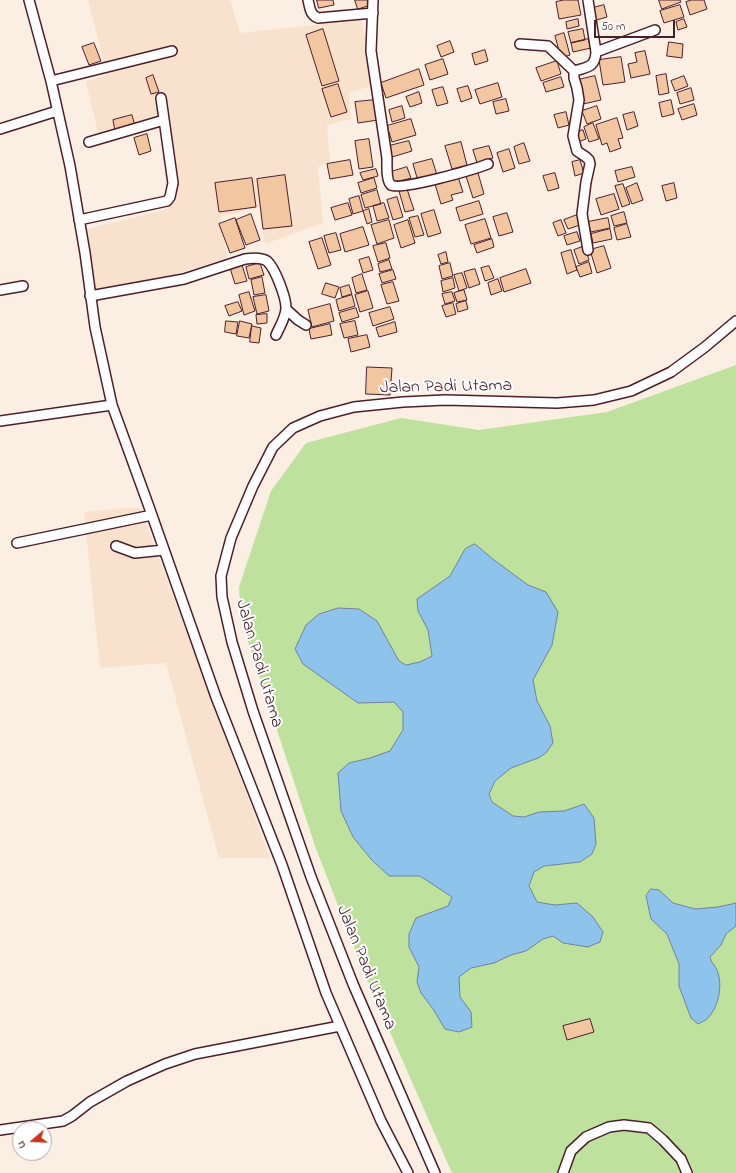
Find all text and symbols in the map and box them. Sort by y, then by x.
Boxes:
scale bar [596,12,677,38]
text: 50 m [601,18,625,36]
street label: Jalan Padi Utama [380,376,512,400]
street label: Jalan Padi Utama [229,597,287,731]
street label: Jalan Padi Utama [330,903,400,1033]
north arrow [12,1121,52,1161]
text: U [13,1139,30,1150]

